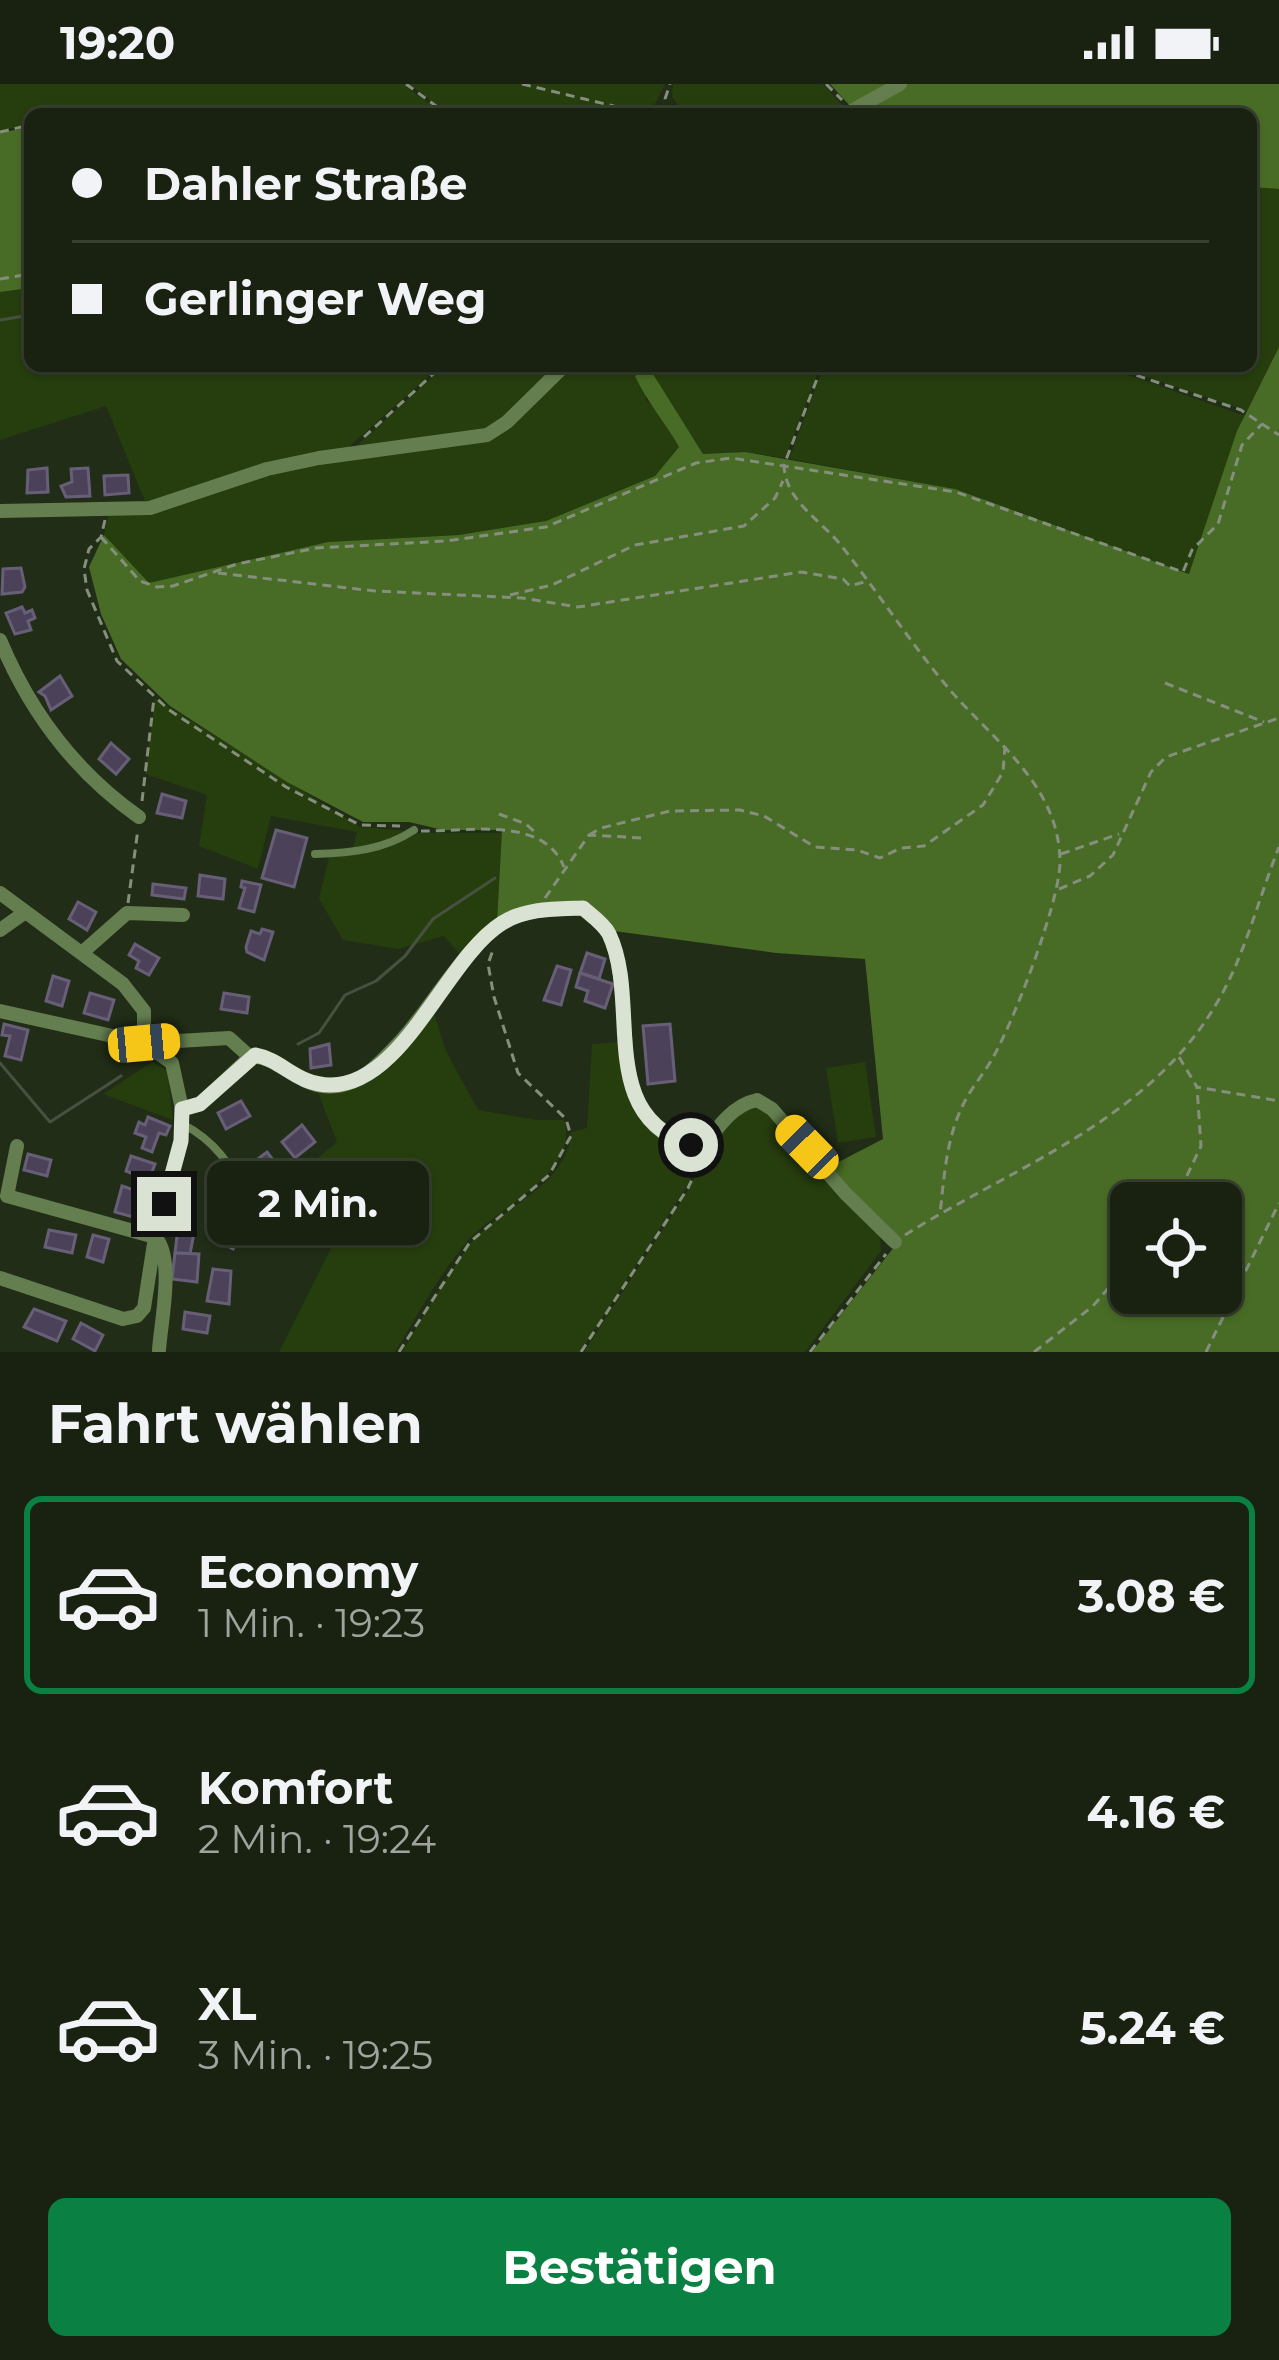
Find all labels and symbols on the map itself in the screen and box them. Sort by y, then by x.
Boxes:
car [107,1022,181,1064]
car [769,1109,845,1185]
route start [664,1118,718,1172]
callout: 2 Min. [206,1162,428,1246]
route end [137,1177,191,1231]

